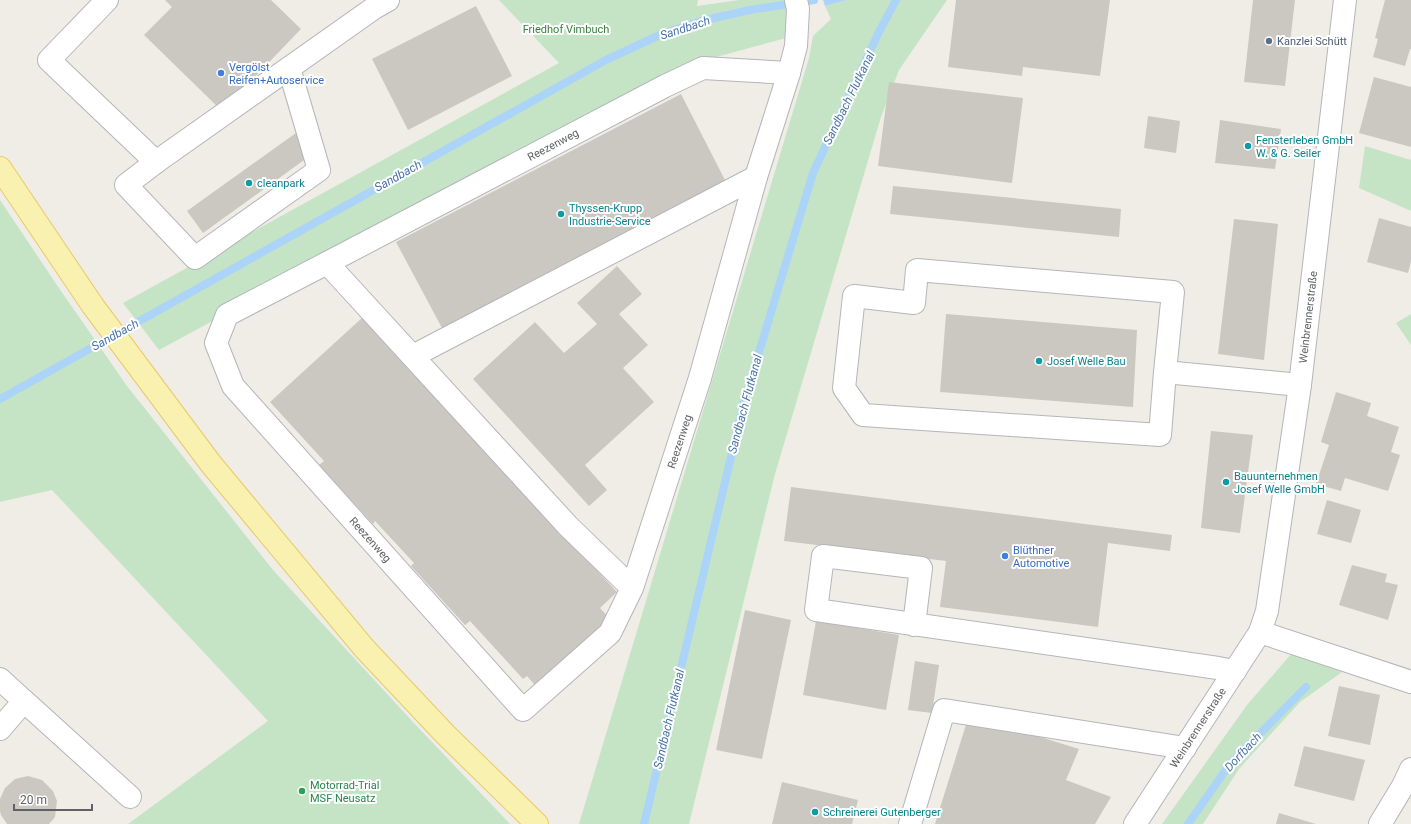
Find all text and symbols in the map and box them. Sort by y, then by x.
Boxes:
water label: Sandbach [658,13,712,43]
park label: Friedhof Vimbuch [523,23,609,36]
place label: Kanzlei Schütt [1277,35,1347,48]
marker: Kanzlei Schütt [1264,36,1274,46]
water label: Sandbach Flutkanal [820,49,878,147]
place label: Vergölst Reifen+Autoservice [229,61,324,87]
marker: Vergölst Reifen+Autoservice [216,68,226,78]
street label: Reezenweg [525,126,581,163]
place label: Fensterleben GmbH W. & G. Seiler [1256,134,1353,160]
marker: Fensterleben GmbH W. & G. Seiler [1243,141,1253,151]
water label: Sandbach [372,157,424,195]
place label: cleanpark [257,177,305,190]
marker: cleanpark [244,178,254,188]
place label: Thyssen-Krupp Industrie-Service [569,202,651,228]
marker: Thyssen-Krupp Industrie-Service [556,209,566,219]
street label: Weinbrennerstraße [1296,270,1320,364]
water label: Sandbach [89,316,141,354]
water label: Sandbach Flutkanal [725,353,765,455]
place label: Josef Welle Bau [1047,355,1126,368]
marker: Josef Welle Bau [1034,356,1044,366]
street label: Reezenweg [665,413,694,470]
place label: Bauunternehmen Josef Welle GmbH [1234,470,1325,496]
marker: Bauunternehmen Josef Welle GmbH [1221,477,1231,487]
street label: Reezenweg [347,514,394,565]
place label: Blüthner Automotive [1013,544,1069,570]
marker: Blüthner Automotive [1000,551,1010,561]
water label: Sandbach Flutkanal [651,668,687,770]
street label: Weinbrennerstraße [1167,685,1229,770]
water label: Dorfbach [1222,730,1264,774]
place label: Motorrad-Trial MSF Neusatz [310,779,379,805]
scale bar [14,786,92,812]
marker: Motorrad-Trial MSF Neusatz [297,786,307,796]
text: 20 m [20,793,47,807]
place label: Schreinerei Gutenberger [823,806,941,819]
marker: Schreinerei Gutenberger [810,807,820,817]

